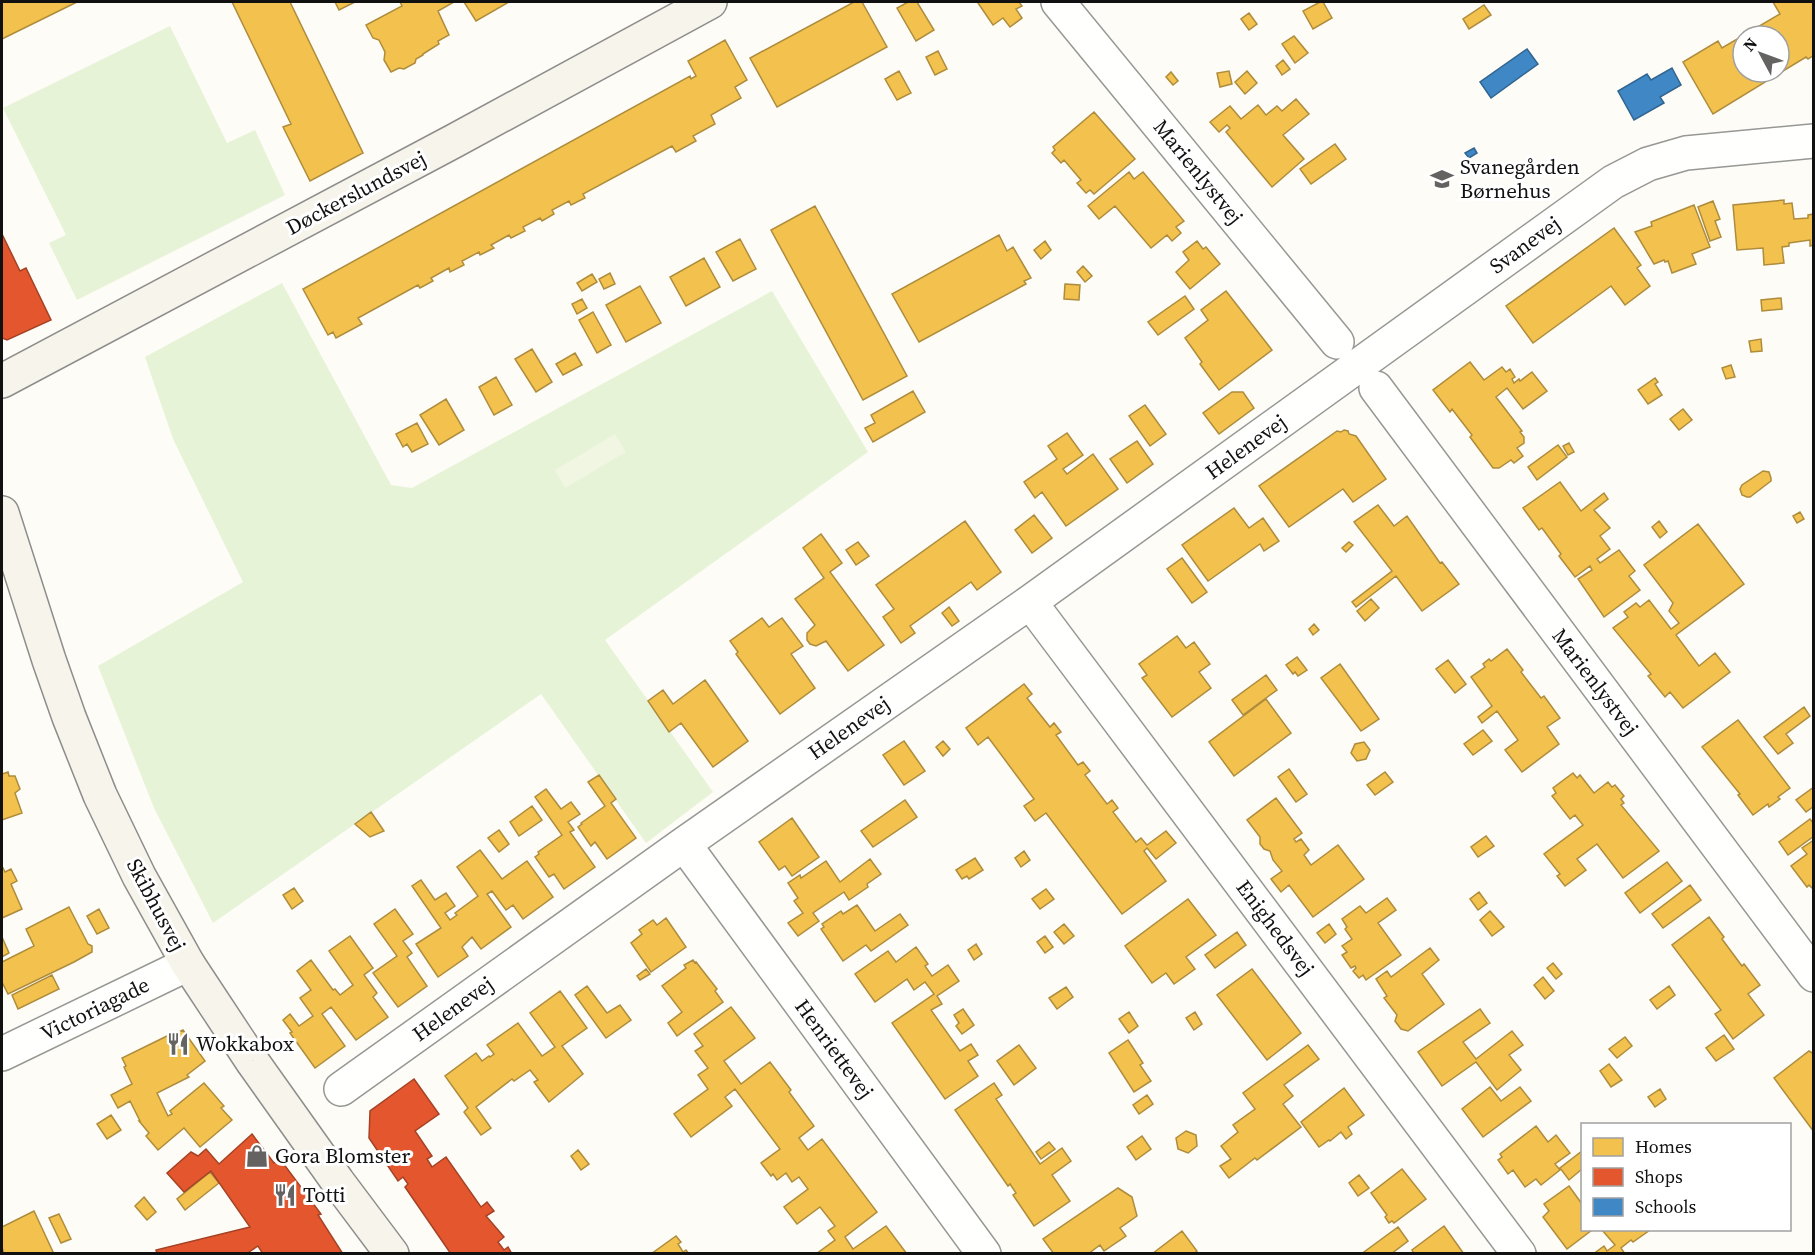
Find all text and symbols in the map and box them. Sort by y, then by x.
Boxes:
north arrow [1731,24,1791,84]
text: N [1738,32,1762,56]
street label: Marienlystvej [1147,113,1250,230]
street label: Døckerslundsvej [281,143,431,242]
place label: Svanegården Børnehus [1460,152,1580,205]
school or university icon: Svanegården Børnehus [1429,166,1455,192]
street label: Svanevej [1483,209,1566,280]
street label: Helenevej [1199,407,1292,486]
street label: Marienlystvej [1546,622,1645,741]
street label: Helenevej [802,689,895,766]
street label: Skibhusvej [120,853,193,956]
street label: Enighedsvej [1230,874,1321,982]
street label: Helenevej [406,969,499,1048]
street label: Victoriagade [35,970,154,1047]
street label: Henriettevej [788,993,880,1104]
place label: Wokkabox [196,1029,294,1058]
restaurant icon: Wokkabox [165,1031,191,1057]
legend [1581,1123,1791,1231]
text: Homes [1635,1134,1692,1159]
place label: Gora Blomster [275,1141,410,1170]
shop icon: Gora Blomster [244,1143,270,1169]
text: Shops [1635,1164,1683,1189]
place label: Totti [303,1180,346,1209]
restaurant icon: Totti [272,1182,298,1208]
text: Schools [1635,1194,1697,1219]

